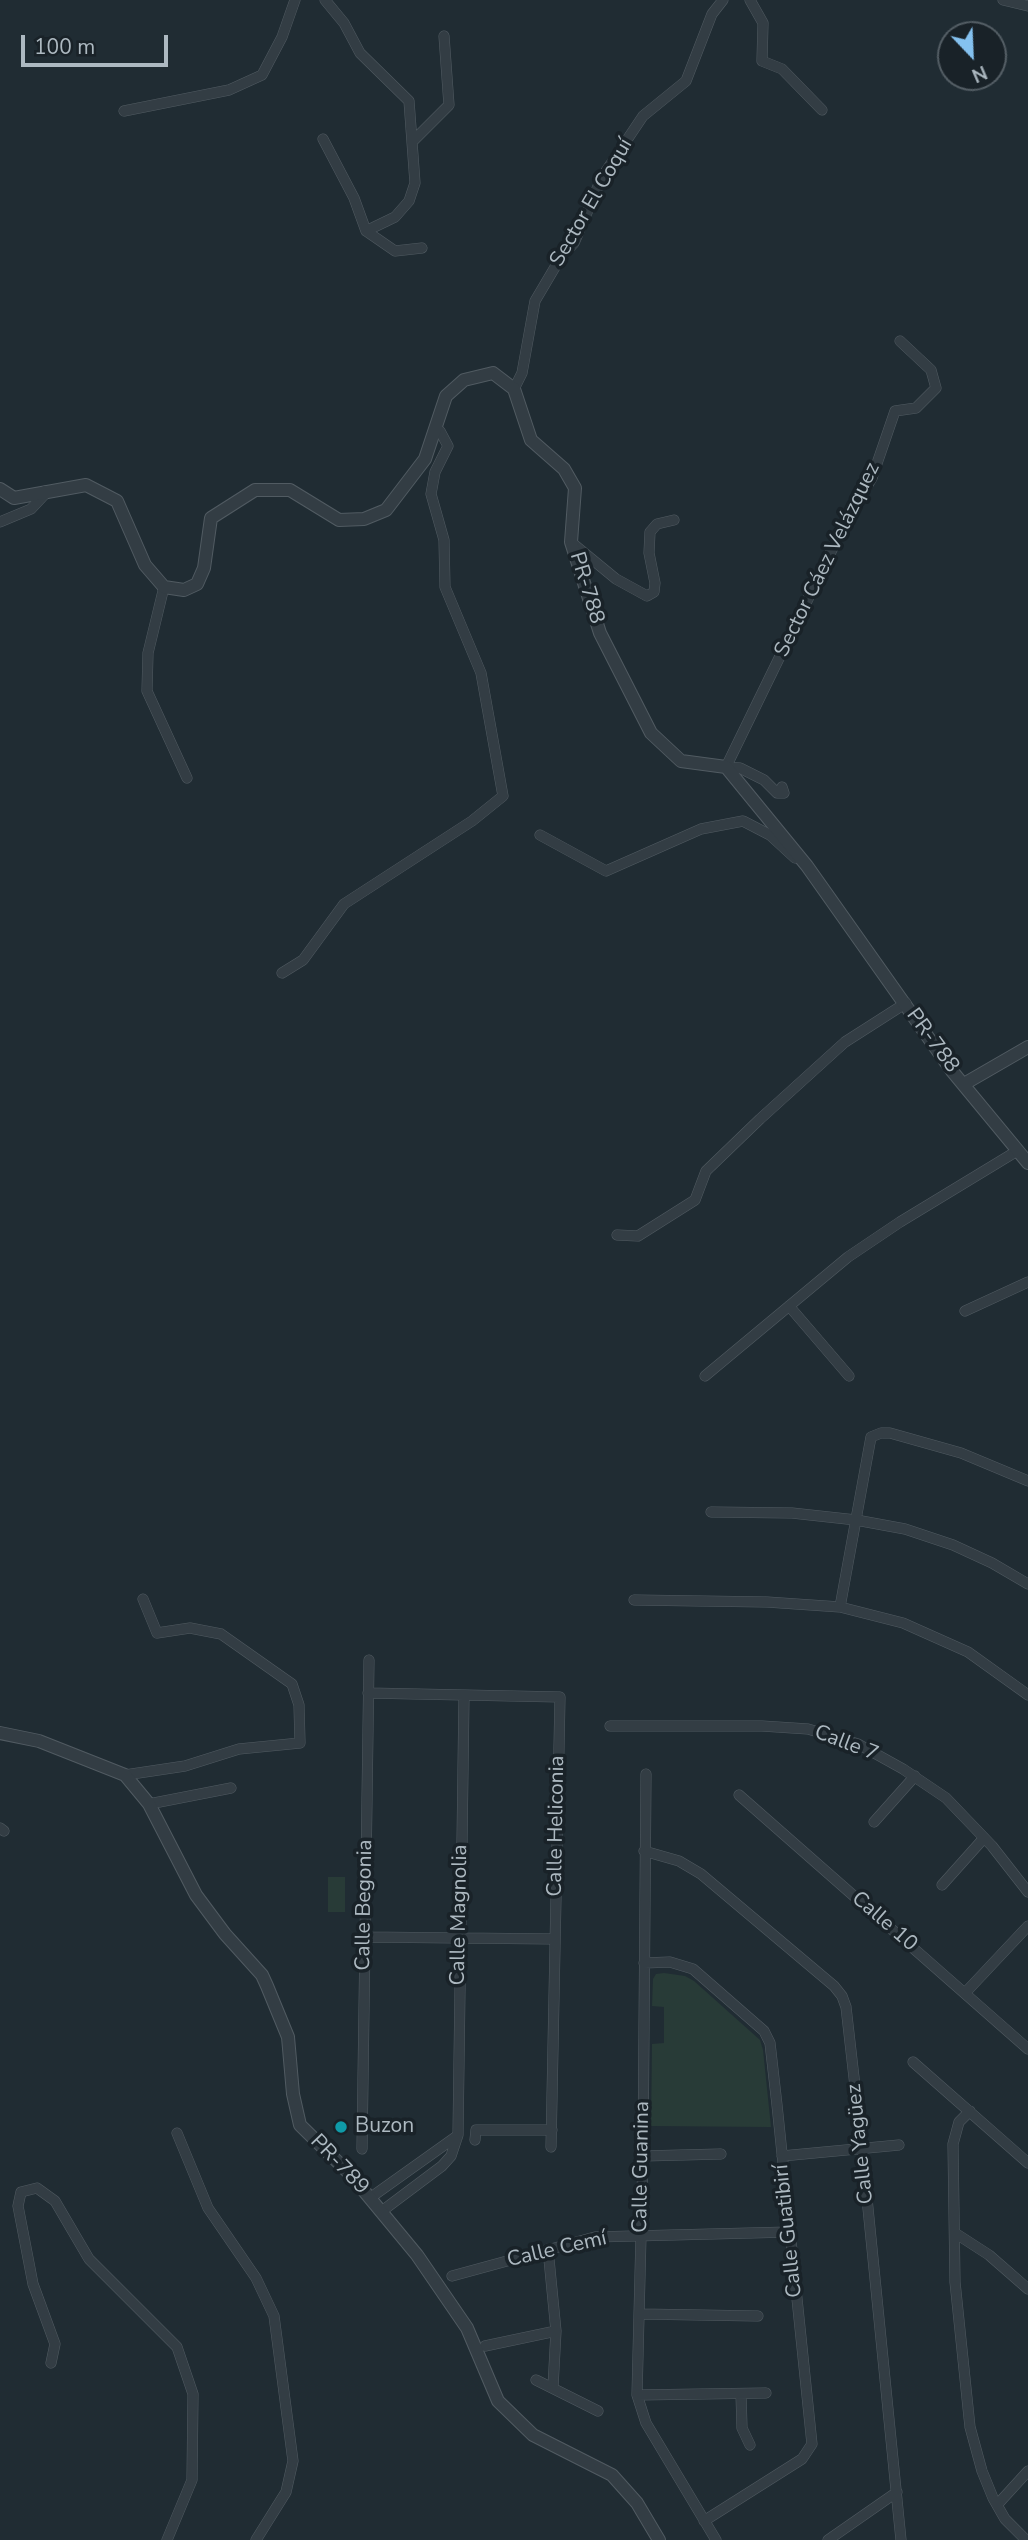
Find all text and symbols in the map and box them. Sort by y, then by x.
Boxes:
scale bar [24,21,172,65]
north arrow [937,21,1007,91]
text: 100 m [34,33,95,61]
text: N [968,59,991,88]
street label: Sector El Coquí [545,135,639,271]
street label: Sector Cáez Velázquez [770,459,886,661]
street label: PR-788 [563,549,609,627]
street label: PR-788 [900,1004,964,1078]
street label: Calle 7 [810,1720,882,1768]
street label: Calle Heliconia [543,1755,571,1897]
street label: Calle Begonia [351,1839,379,1971]
street label: Calle Magnolia [446,1844,474,1986]
street label: Calle 10 [846,1887,922,1957]
street label: Calle Yagüez [842,2083,880,2205]
street label: Calle Guanina [628,2101,656,2233]
place label: Buzon [355,2114,414,2140]
marker: Buzon [333,2119,349,2135]
street label: PR-789 [304,2130,374,2200]
street label: Calle Guatibirí [769,2163,809,2299]
street label: Calle Cemí [505,2226,609,2274]

